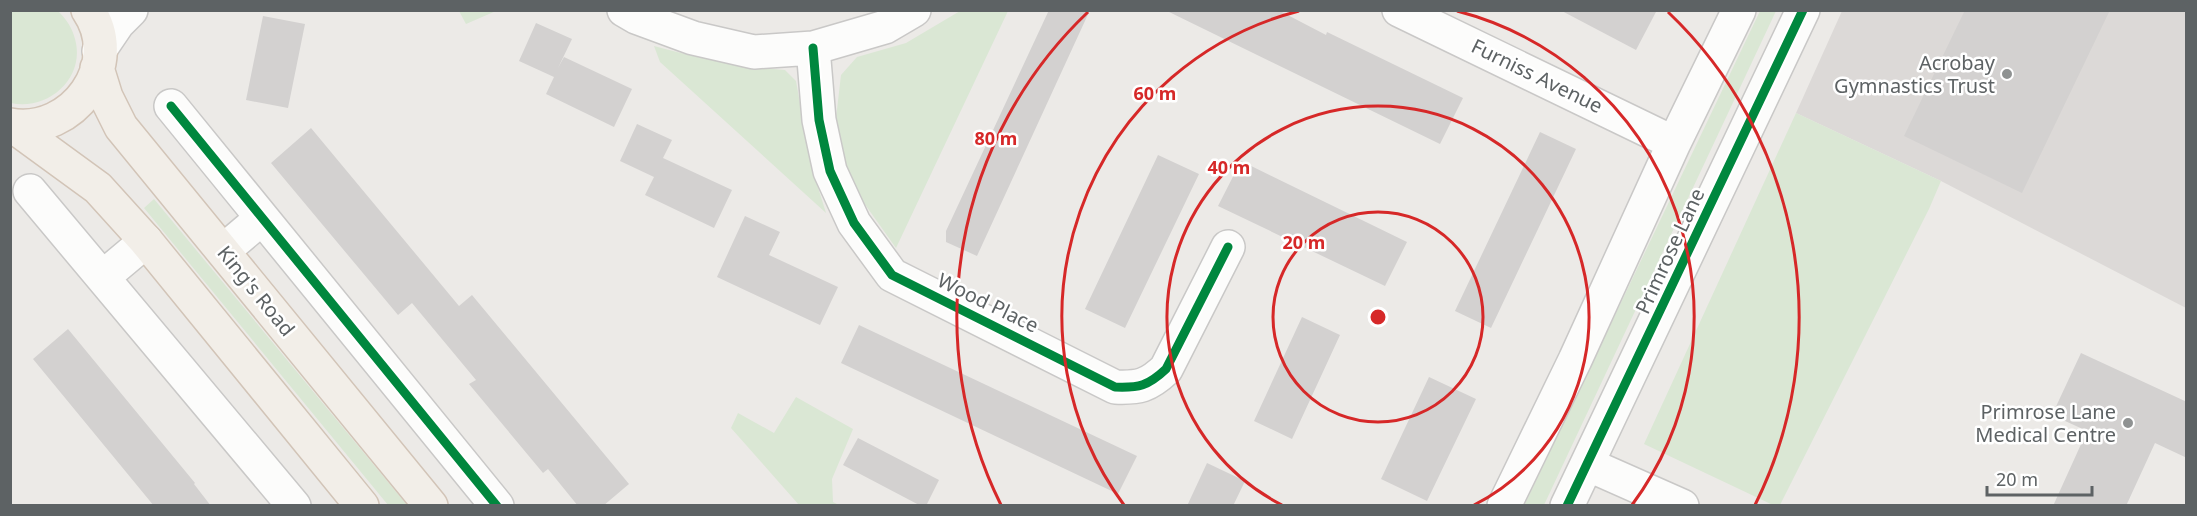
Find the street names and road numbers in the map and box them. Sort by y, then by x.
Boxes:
street label: Furniss Avenue [1467,32,1607,119]
street label: Primrose Lane [1629,184,1710,318]
street label: King's Road [212,240,301,342]
street label: Wood Place [933,266,1043,339]

